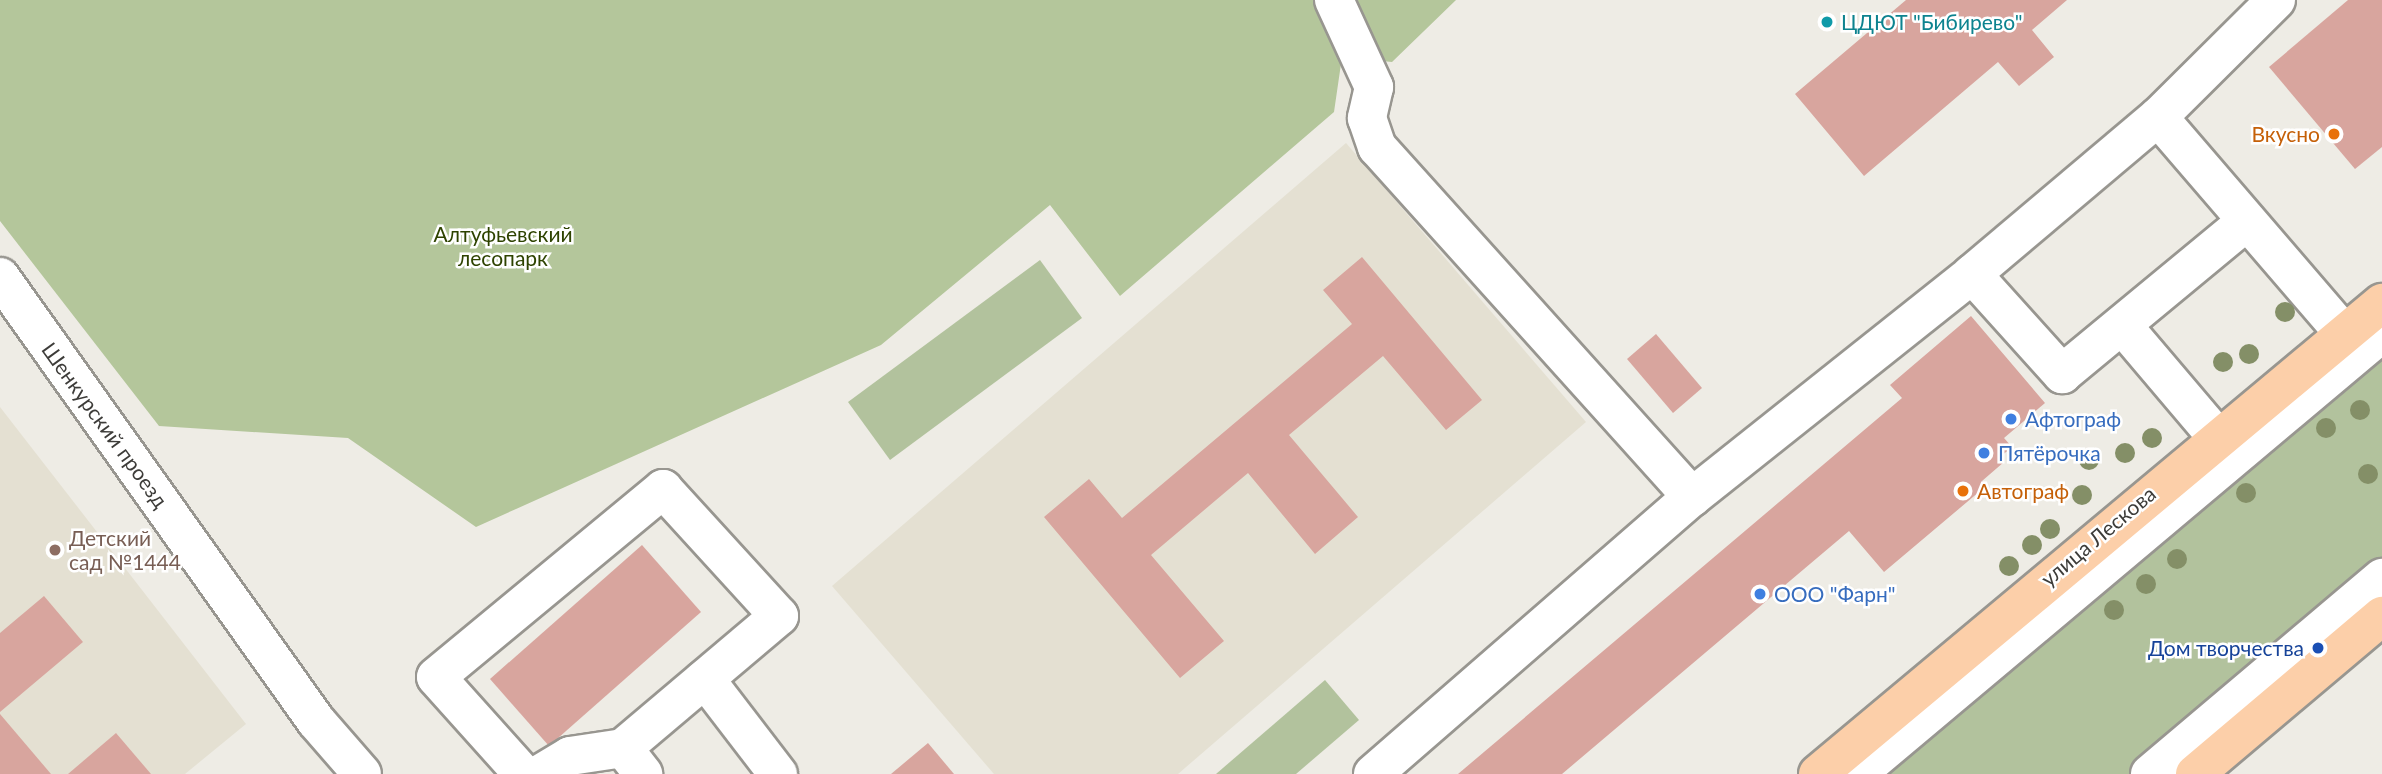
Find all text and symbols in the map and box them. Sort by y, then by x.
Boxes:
place label: ЦДЮТ "Бибирево" [1841,9,2023,35]
marker: ЦДЮТ "Бибирево" [1819,14,1835,30]
place label: Вкусно [2251,121,2320,147]
marker: Вкусно [2326,126,2342,142]
park label: Алтуфьевский лесопарк [433,221,573,271]
street label: Шенкурский проезд [37,338,173,512]
place label: Афтограф [2025,406,2121,432]
marker: Афтограф [2003,411,2019,427]
place label: Пятёрочка [1998,440,2101,466]
marker: Пятёрочка [1976,445,1992,461]
place label: Автограф [1977,478,2069,504]
street label: улица Лескова [2036,481,2160,591]
marker: Автограф [1955,483,1971,499]
place label: Детский сад №1444 [69,525,181,575]
marker: Детский сад №1444 [47,542,63,558]
place label: ООО "Фарн" [1774,581,1896,607]
marker: ООО "Фарн" [1752,586,1768,602]
place label: Дом творчества [2148,635,2304,661]
marker: Дом творчества [2310,640,2326,656]

